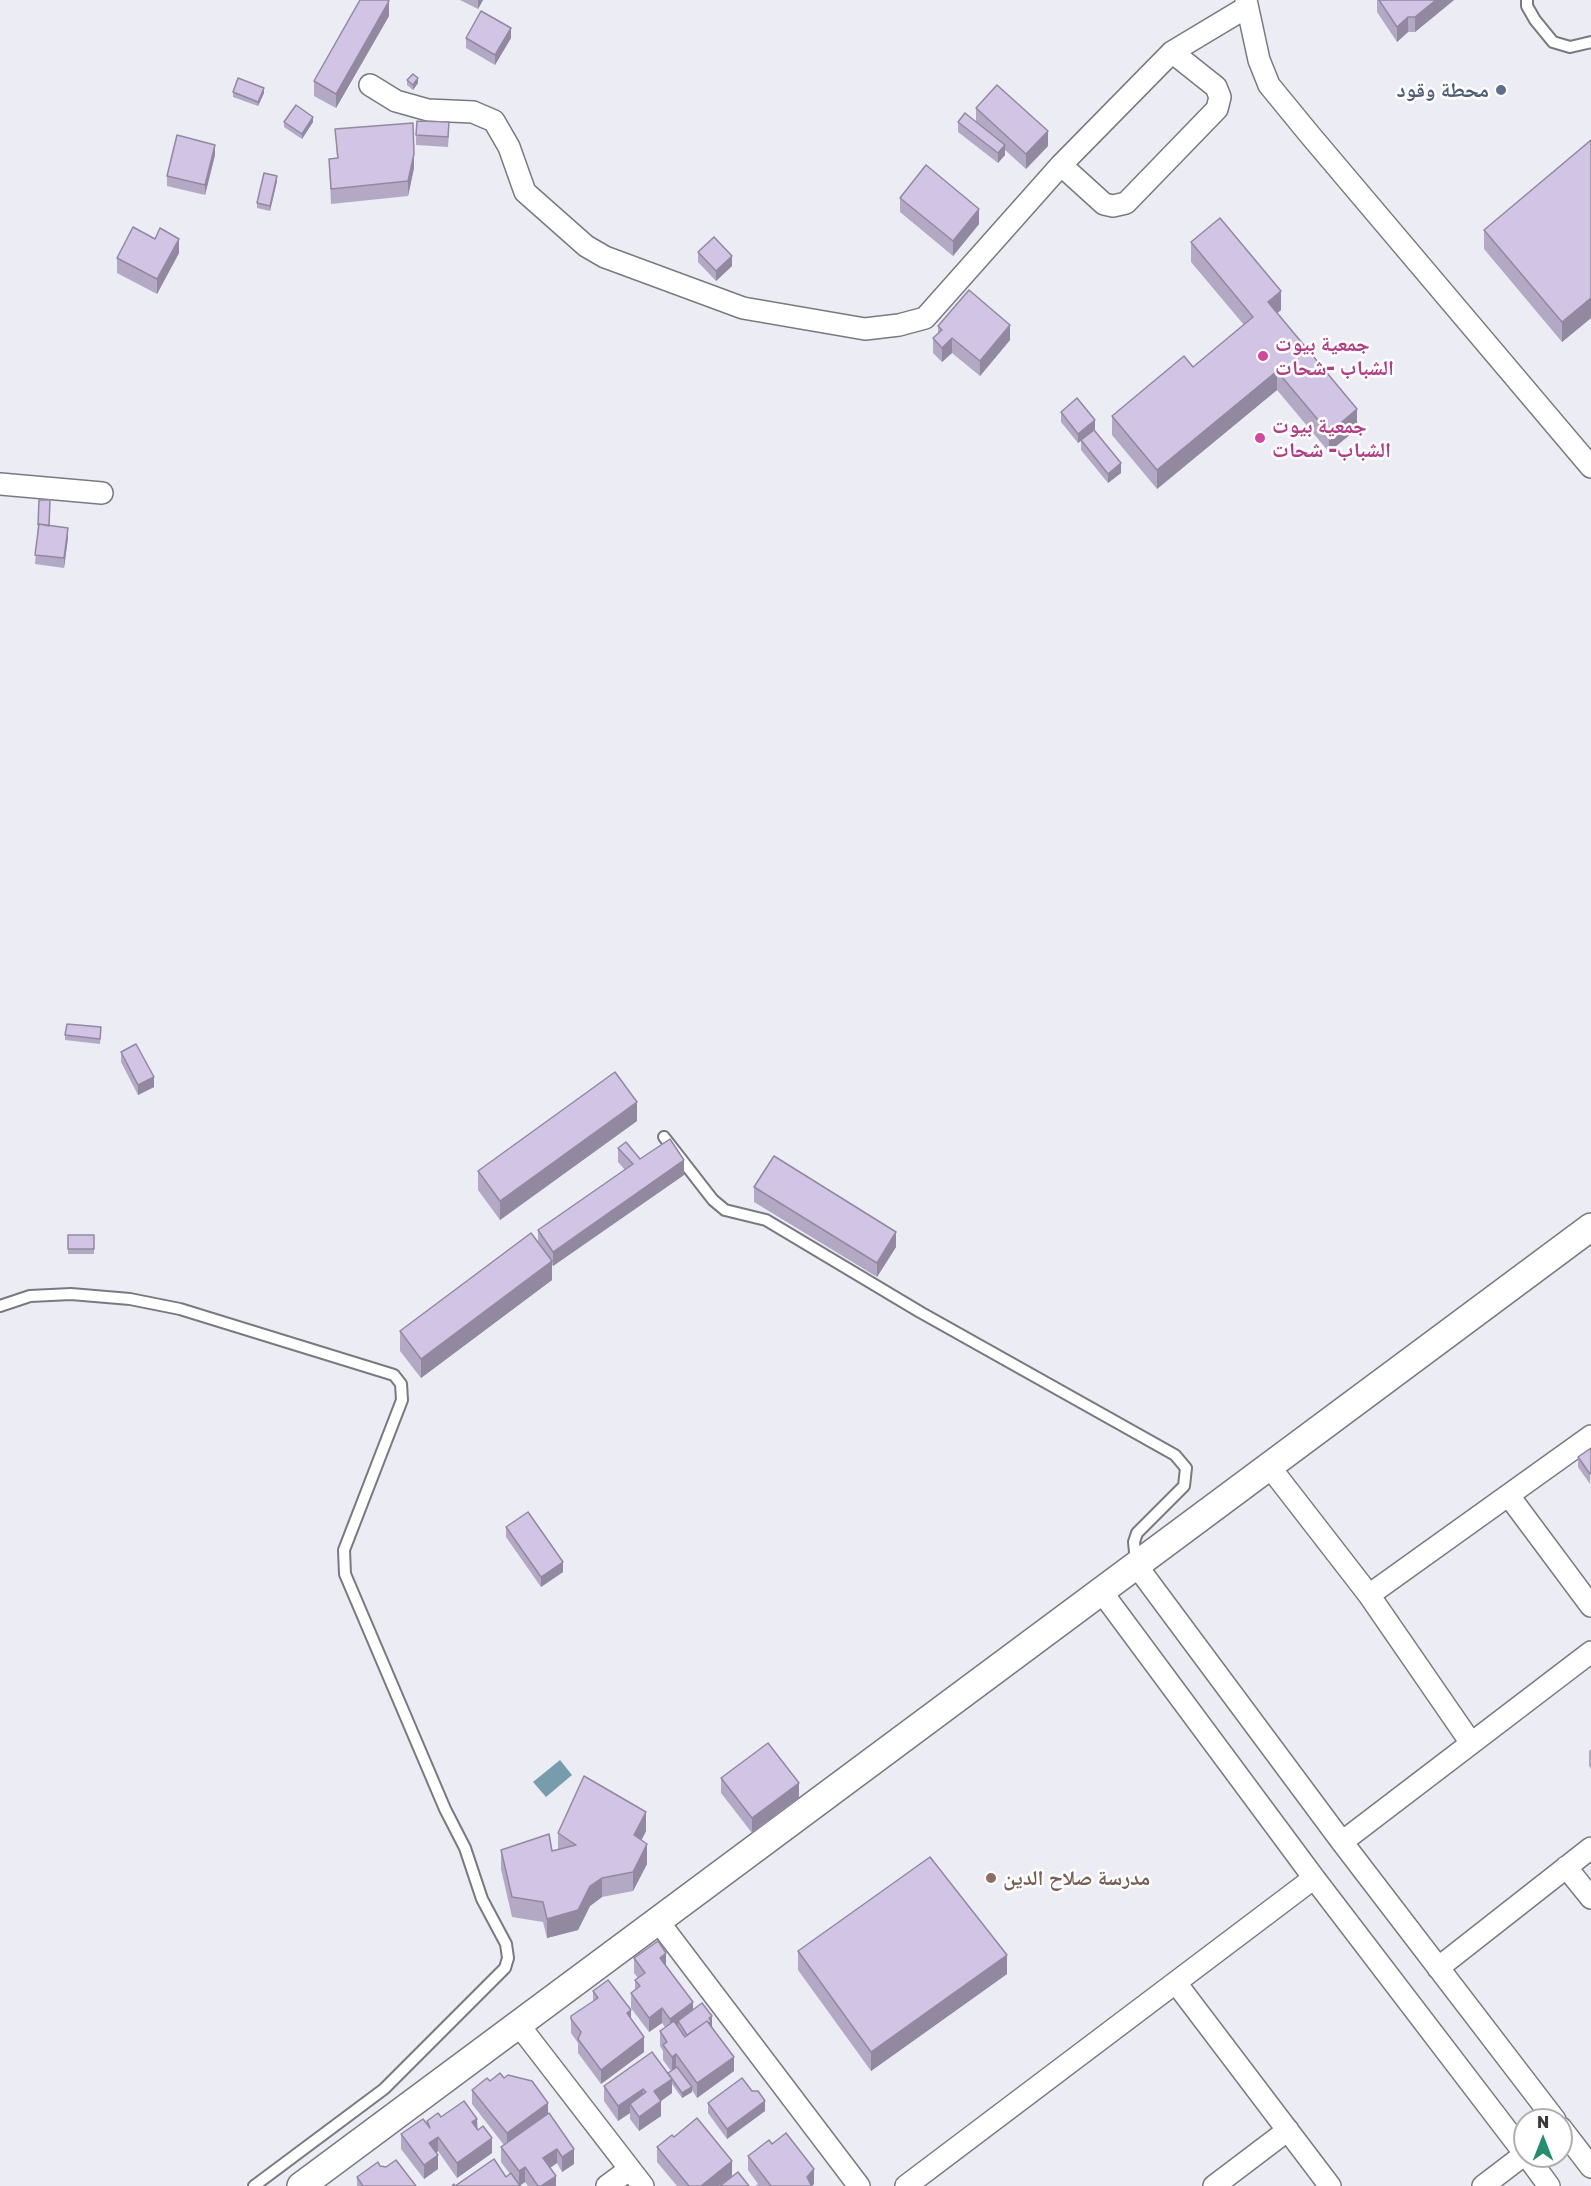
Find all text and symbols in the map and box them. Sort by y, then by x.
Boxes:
place label: محطة وقود [1397,77,1489,103]
marker: محطة وقود [1494,83,1508,97]
place label: جمعية بيوت الشباب -شحات [1275,331,1394,381]
marker: جمعية بيوت الشباب -شحات [1256,349,1270,363]
place label: جمعية بيوت الشباب- شحات [1272,413,1391,463]
marker: جمعية بيوت الشباب- شحات [1253,431,1267,445]
place label: مدرسة صلاح الدين [1003,1865,1150,1891]
marker: مدرسة صلاح الدين [984,1871,998,1885]
north arrow [1513,2108,1573,2168]
text: N [1537,2112,1549,2132]

